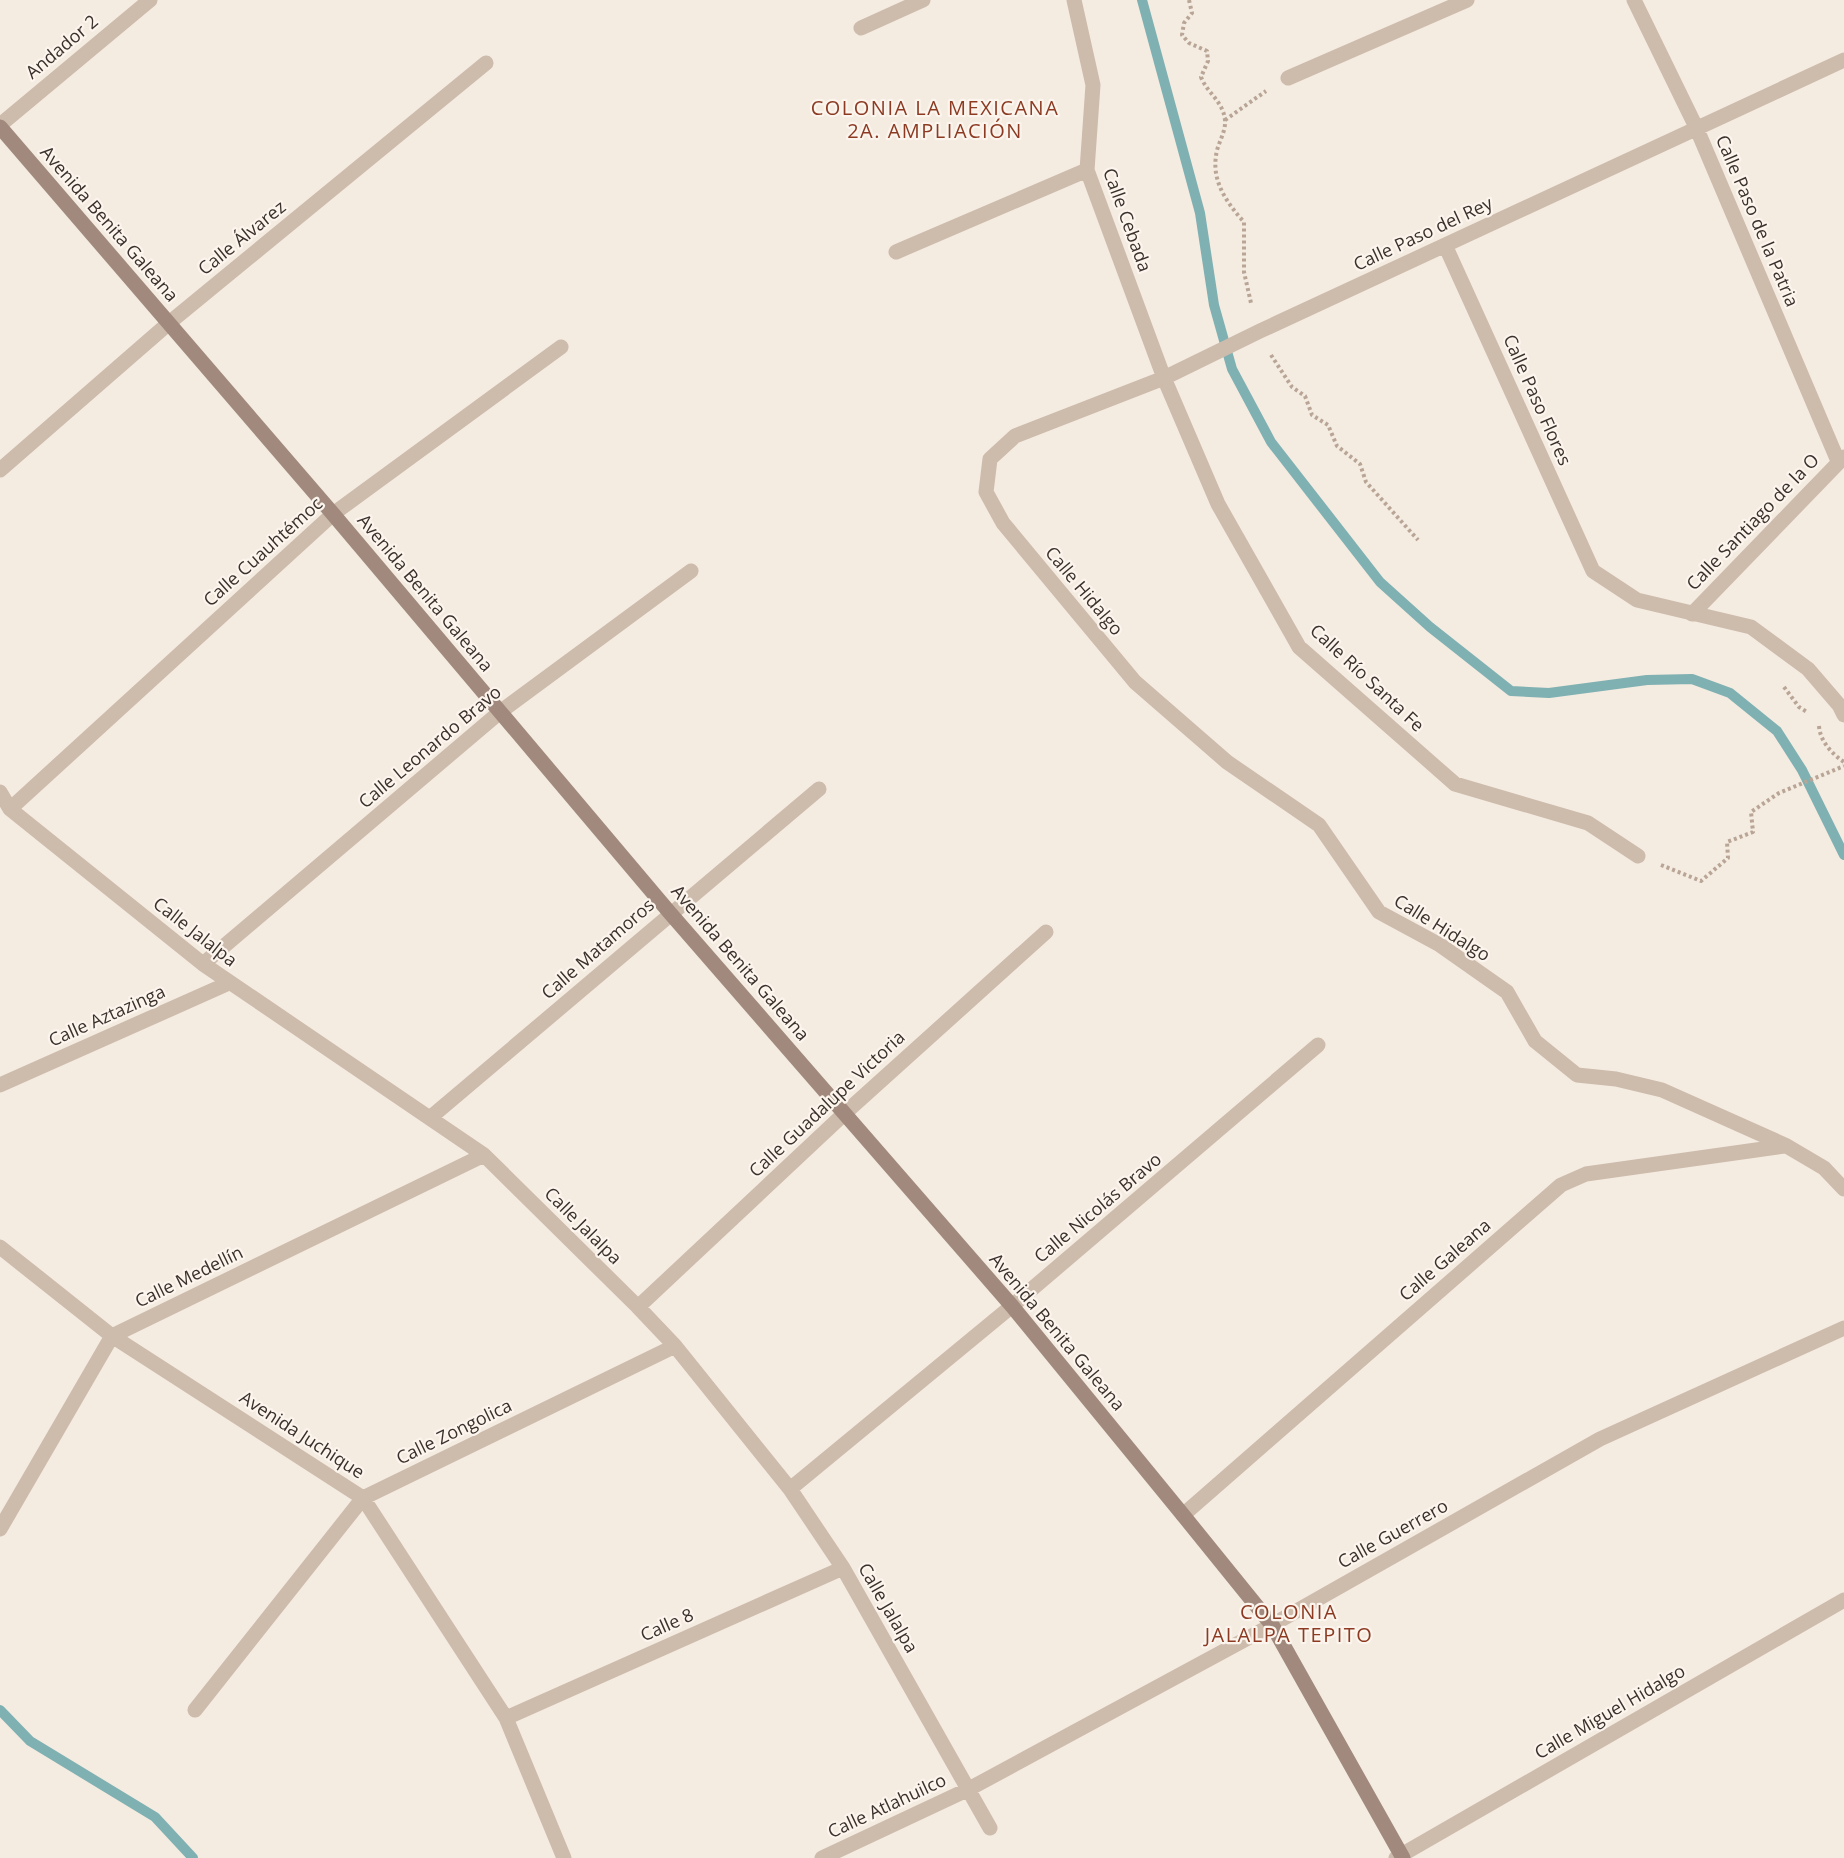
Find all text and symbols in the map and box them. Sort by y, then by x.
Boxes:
street label: Andador 2 [20,9,103,84]
district label: COLONIA LA MEXICANA 2A. AMPLIACIÓN [811,94,1059,144]
street label: Calle Paso de la Patria [1711,131,1805,310]
street label: Avenida Benita Galeana [35,140,184,306]
street label: Calle Cebada [1098,164,1158,275]
street label: Calle Paso del Rey [1349,190,1497,276]
street label: Calle Álvarez [193,195,290,280]
street label: Calle Paso Flores [1498,330,1578,469]
street label: Calle Santiago de la O [1681,448,1824,595]
street label: Calle Cuauhtémoc [198,491,327,611]
street label: Avenida Benita Galeana [353,508,499,676]
street label: Calle Hidalgo [1040,541,1129,640]
street label: Calle Río Santa Fe [1305,618,1430,736]
street label: Calle Leonardo Bravo [353,679,506,813]
street label: Avenida Benita Galeana [666,879,815,1045]
street label: Calle Hidalgo [1390,888,1495,966]
street label: Calle Jalalpa [149,891,242,971]
street label: Calle Matamoros [536,893,659,1004]
street label: Calle Aztazinga [45,979,169,1052]
street label: Calle Guadalupe Victoria [743,1025,909,1182]
street label: Calle Nicolás Bravo [1029,1147,1166,1268]
street label: Calle Jalalpa [540,1181,628,1269]
street label: Calle Galeana [1393,1213,1495,1306]
street label: Calle Medellín [131,1240,247,1313]
street label: Avenida Benita Galeana [985,1247,1131,1415]
street label: Avenida Juchique [236,1385,369,1483]
street label: Calle Zongolica [392,1393,515,1469]
street label: Calle Guerrero [1333,1493,1452,1573]
street label: Calle Jalalpa [853,1558,924,1657]
district label: COLONIA JALALPA TEPITO [1203,1598,1373,1648]
street label: Calle 8 [636,1602,697,1646]
street label: Calle Miguel Hidalgo [1530,1658,1689,1764]
street label: Calle Atlahuilco [823,1767,950,1843]

